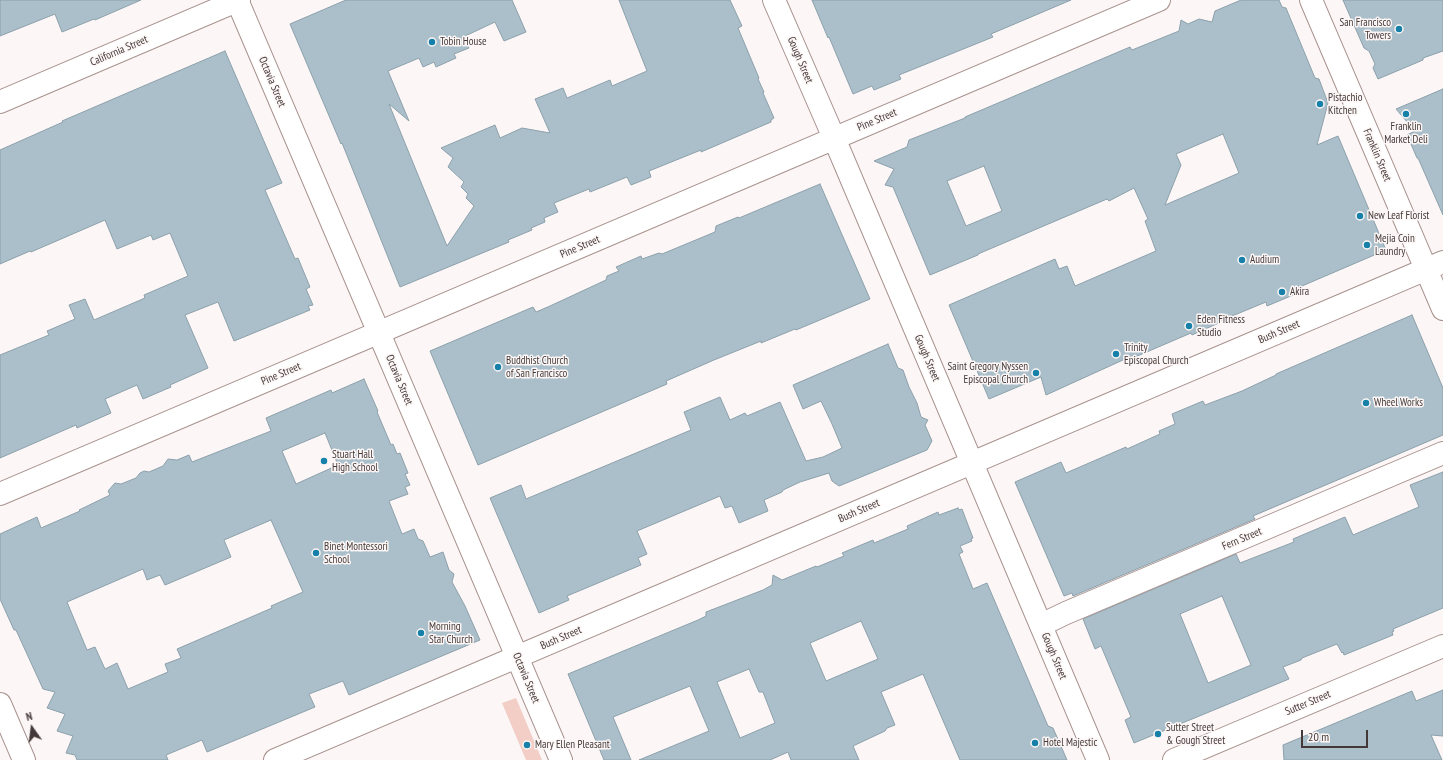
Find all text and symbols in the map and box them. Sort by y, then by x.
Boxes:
place label: San Francisco Towers [1339,16,1391,42]
marker: San Francisco Towers [1394,24,1404,34]
street label: California Street [88,33,150,69]
place label: Tobin House [440,35,487,49]
street label: Gough Street [784,35,816,85]
marker: Tobin House [427,37,437,47]
street label: Octavia Street [255,55,289,109]
place label: Pistachio Kitchen [1328,91,1362,117]
marker: Pistachio Kitchen [1315,99,1325,109]
street label: Pine Street [855,106,899,134]
marker: Franklin Market Deli [1401,109,1411,119]
place label: Franklin Market Deli [1384,120,1428,146]
street label: Franklin Street [1360,127,1394,183]
place label: New Leaf Florist [1368,209,1429,223]
marker: New Leaf Florist [1355,211,1365,221]
place label: Mejia Coin Laundry [1375,232,1415,258]
street label: Pine Street [558,233,602,261]
marker: Mejia Coin Laundry [1362,240,1372,250]
place label: Audium [1250,253,1279,267]
marker: Audium [1237,255,1247,265]
place label: Akira [1290,285,1309,299]
marker: Akira [1277,287,1287,297]
place label: Eden Fitness Studio [1197,313,1245,339]
street label: Bush Street [1256,317,1302,347]
marker: Eden Fitness Studio [1184,321,1194,331]
street label: Gough Street [911,333,943,383]
place label: Trinity Episcopal Church [1124,341,1189,367]
marker: Trinity Episcopal Church [1111,349,1121,359]
street label: Octavia Street [382,353,416,407]
place label: Buddhist Church of San Francisco [506,354,568,380]
street label: Pine Street [259,360,303,388]
place label: Saint Gregory Nyssen Episcopal Church [948,360,1028,386]
marker: Buddhist Church of San Francisco [493,362,503,372]
marker: Saint Gregory Nyssen Episcopal Church [1031,368,1041,378]
place label: Wheel Works [1374,396,1423,410]
marker: Wheel Works [1361,398,1371,408]
place label: Stuart Hall High School [332,448,378,474]
marker: Stuart Hall High School [319,456,329,466]
street label: Bush Street [836,496,882,526]
street label: Fern Street [1220,525,1264,553]
place label: Binet Montessori School [324,540,388,566]
marker: Binet Montessori School [311,548,321,558]
place label: Morning Star Church [429,620,473,646]
street label: Bush Street [538,623,584,653]
marker: Morning Star Church [416,628,426,638]
street label: Gough Street [1038,631,1070,681]
street label: Octavia Street [509,651,543,705]
street label: Sutter Street [1283,688,1333,718]
north arrow [12,708,52,748]
text: N [25,709,34,724]
place label: Sutter Street & Gough Street [1166,721,1225,747]
scale bar [1303,722,1370,748]
marker: Sutter Street & Gough Street [1153,729,1163,739]
text: 20 m [1308,729,1329,744]
place label: Hotel Majestic [1043,736,1097,750]
place label: Mary Ellen Pleasant [535,738,610,752]
marker: Hotel Majestic [1030,738,1040,748]
marker: Mary Ellen Pleasant [522,740,532,750]

